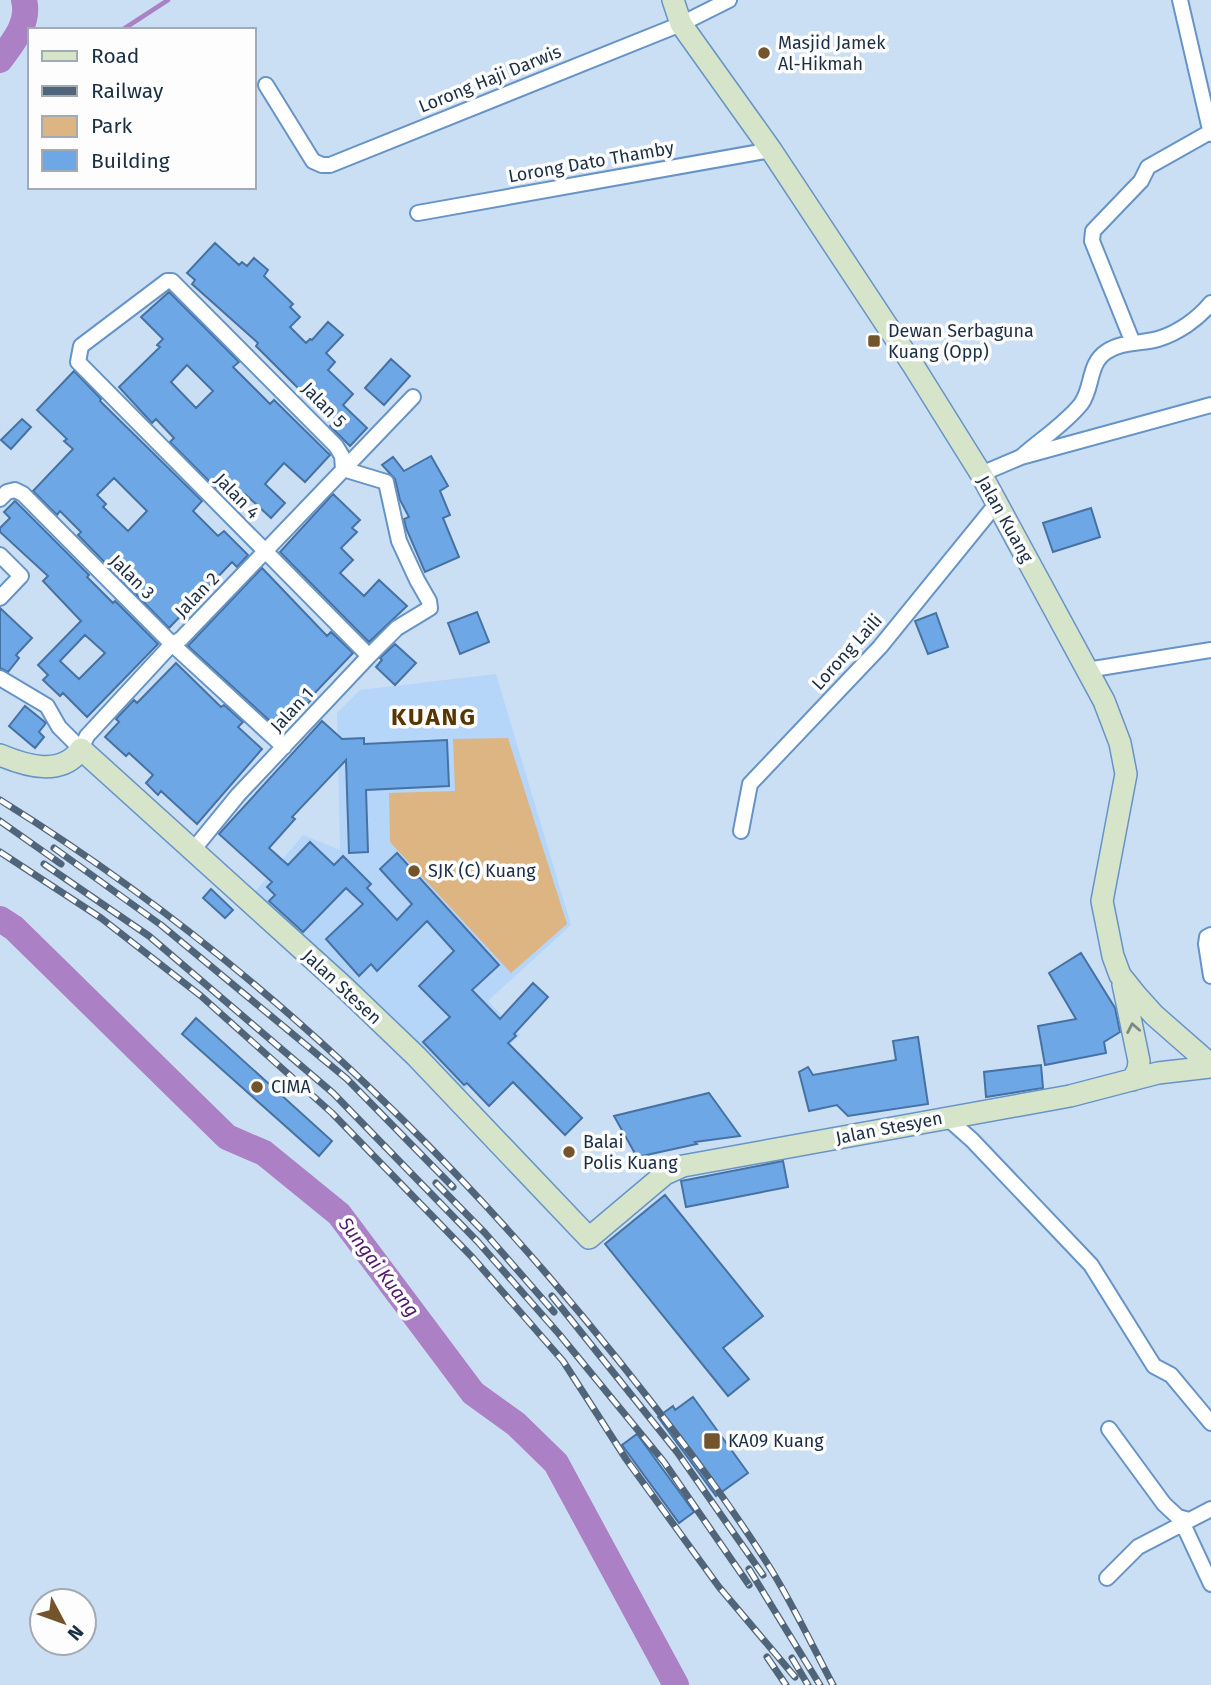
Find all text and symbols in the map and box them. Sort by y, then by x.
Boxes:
legend [28,28,256,189]
place label: Masjid Jamek Al-Hikmah [778,32,886,75]
street label: Lorong Haji Darwis [415,40,565,118]
text: Road [91,43,139,69]
marker: Masjid Jamek Al-Hikmah [756,45,772,61]
text: Railway [91,78,164,104]
text: Park [91,113,133,139]
street label: Lorong Dato Thamby [506,137,676,187]
text: Building [91,148,170,174]
place label: Dewan Serbaguna Kuang (Opp) [888,320,1034,363]
marker: Dewan Serbaguna Kuang (Opp) [866,333,882,349]
street label: Jalan 5 [297,378,351,432]
street label: Jalan 4 [210,469,264,524]
street label: Jalan Kuang [972,472,1038,567]
street label: Jalan 3 [105,550,159,604]
street label: Jalan 2 [170,568,224,622]
street label: Lorong Laili [807,609,887,695]
street label: Jalan 1 [266,683,318,737]
district label: KUANG [391,703,477,731]
place label: SJK (C) Kuang [428,860,536,882]
marker: SJK (C) Kuang [406,863,422,879]
street label: Jalan Stesen [298,945,386,1029]
one-way arrow [1126,1022,1141,1034]
place label: CIMA [271,1076,311,1098]
marker: CIMA [249,1079,265,1095]
street label: Jalan Stesyen [834,1107,944,1149]
place label: Balai Polis Kuang [583,1131,678,1174]
marker: Balai Polis Kuang [561,1144,577,1160]
water label: Sungai Kuang [333,1212,424,1321]
place label: KA09 Kuang [728,1430,824,1452]
marker: KA09 Kuang [702,1431,722,1451]
north arrow [28,1587,98,1657]
text: N [63,1621,88,1645]

